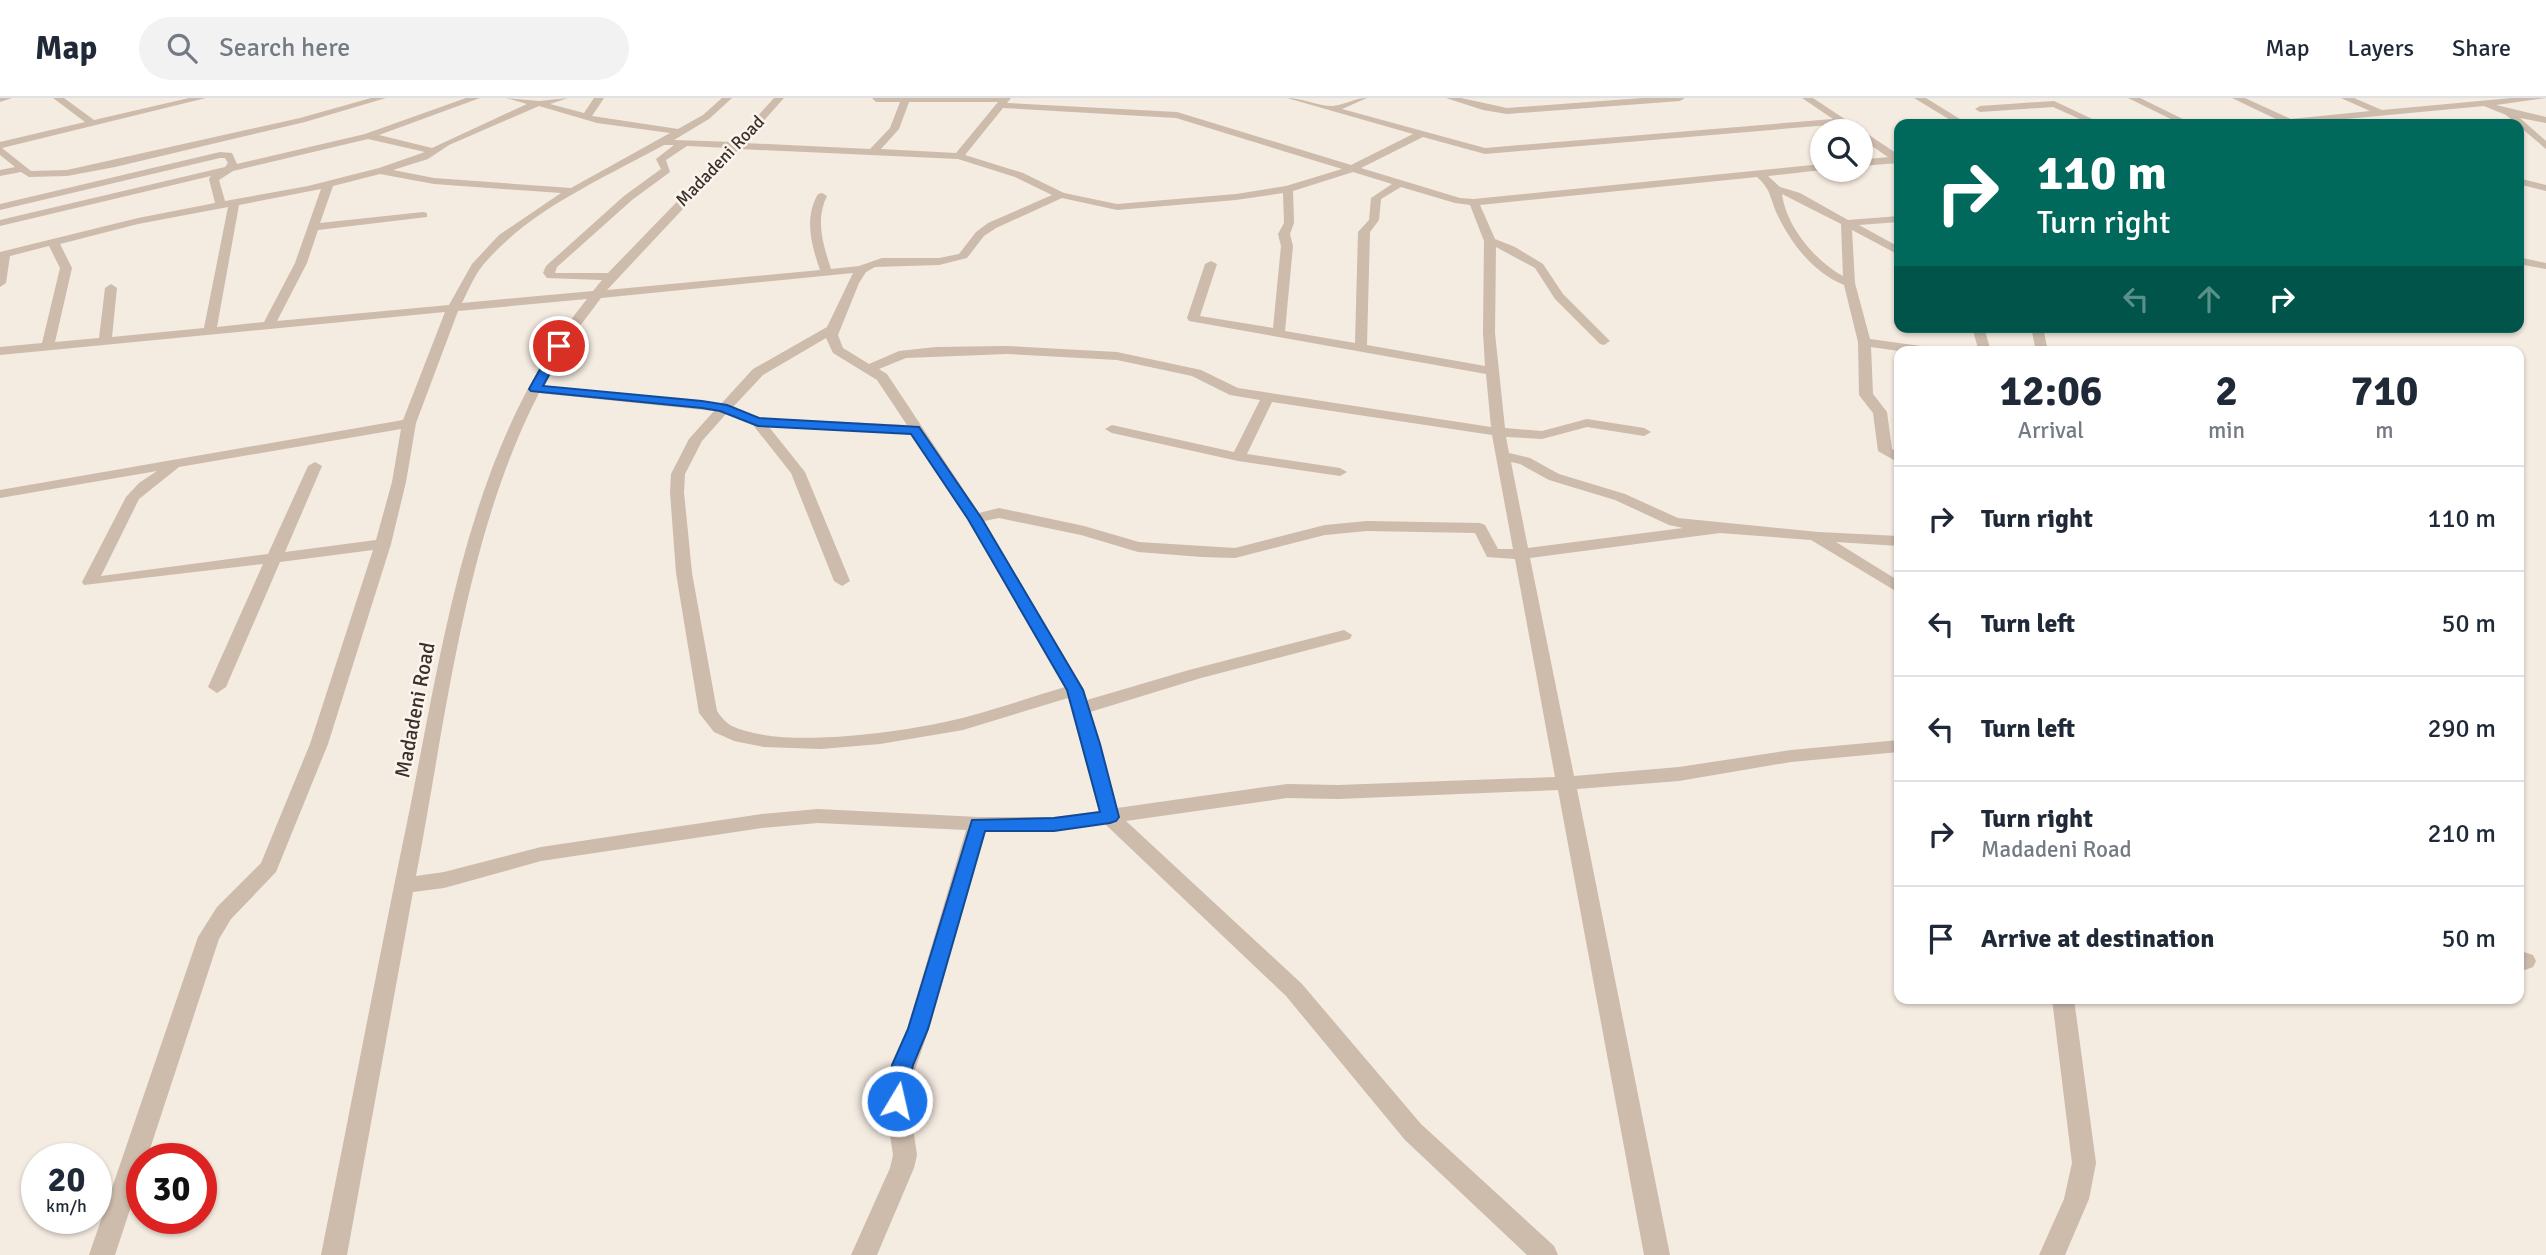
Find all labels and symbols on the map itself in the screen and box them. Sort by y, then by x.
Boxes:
street label: Madadeni Road [671,111,769,211]
pin [529,316,589,376]
street label: Madadeni Road [389,640,441,780]
position arrow [860,1064,934,1138]
speed limit sign: 30 [126,1143,217,1234]

